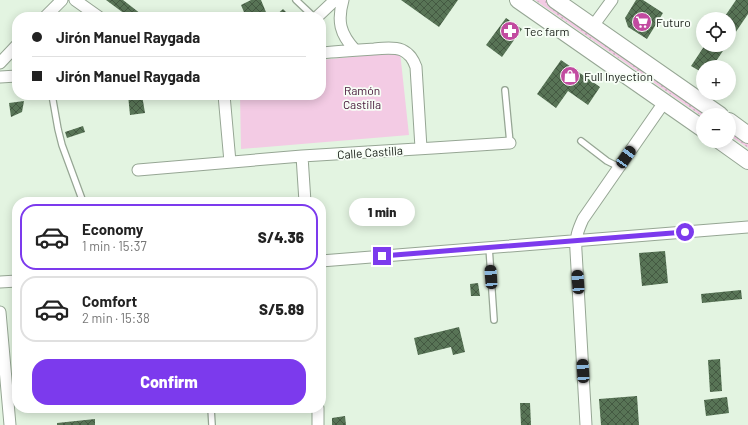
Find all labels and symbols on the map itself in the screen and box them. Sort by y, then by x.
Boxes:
supermarket icon: Futuro [631,11,653,33]
place label: Futuro [656,15,691,29]
pharmacy icon: Tec farm [499,20,521,42]
place label: Tec farm [524,24,570,38]
shop icon: Full Inyection [559,65,581,87]
place label: Full Inyection [584,69,653,83]
park label: Ramón Castilla [343,83,381,111]
street label: Calle Castilla [337,143,403,161]
car [614,144,638,170]
callout: 1 min [349,198,415,226]
route start [676,223,694,241]
route end [373,247,391,265]
car [484,265,498,289]
car [571,270,585,294]
car [576,359,590,383]

